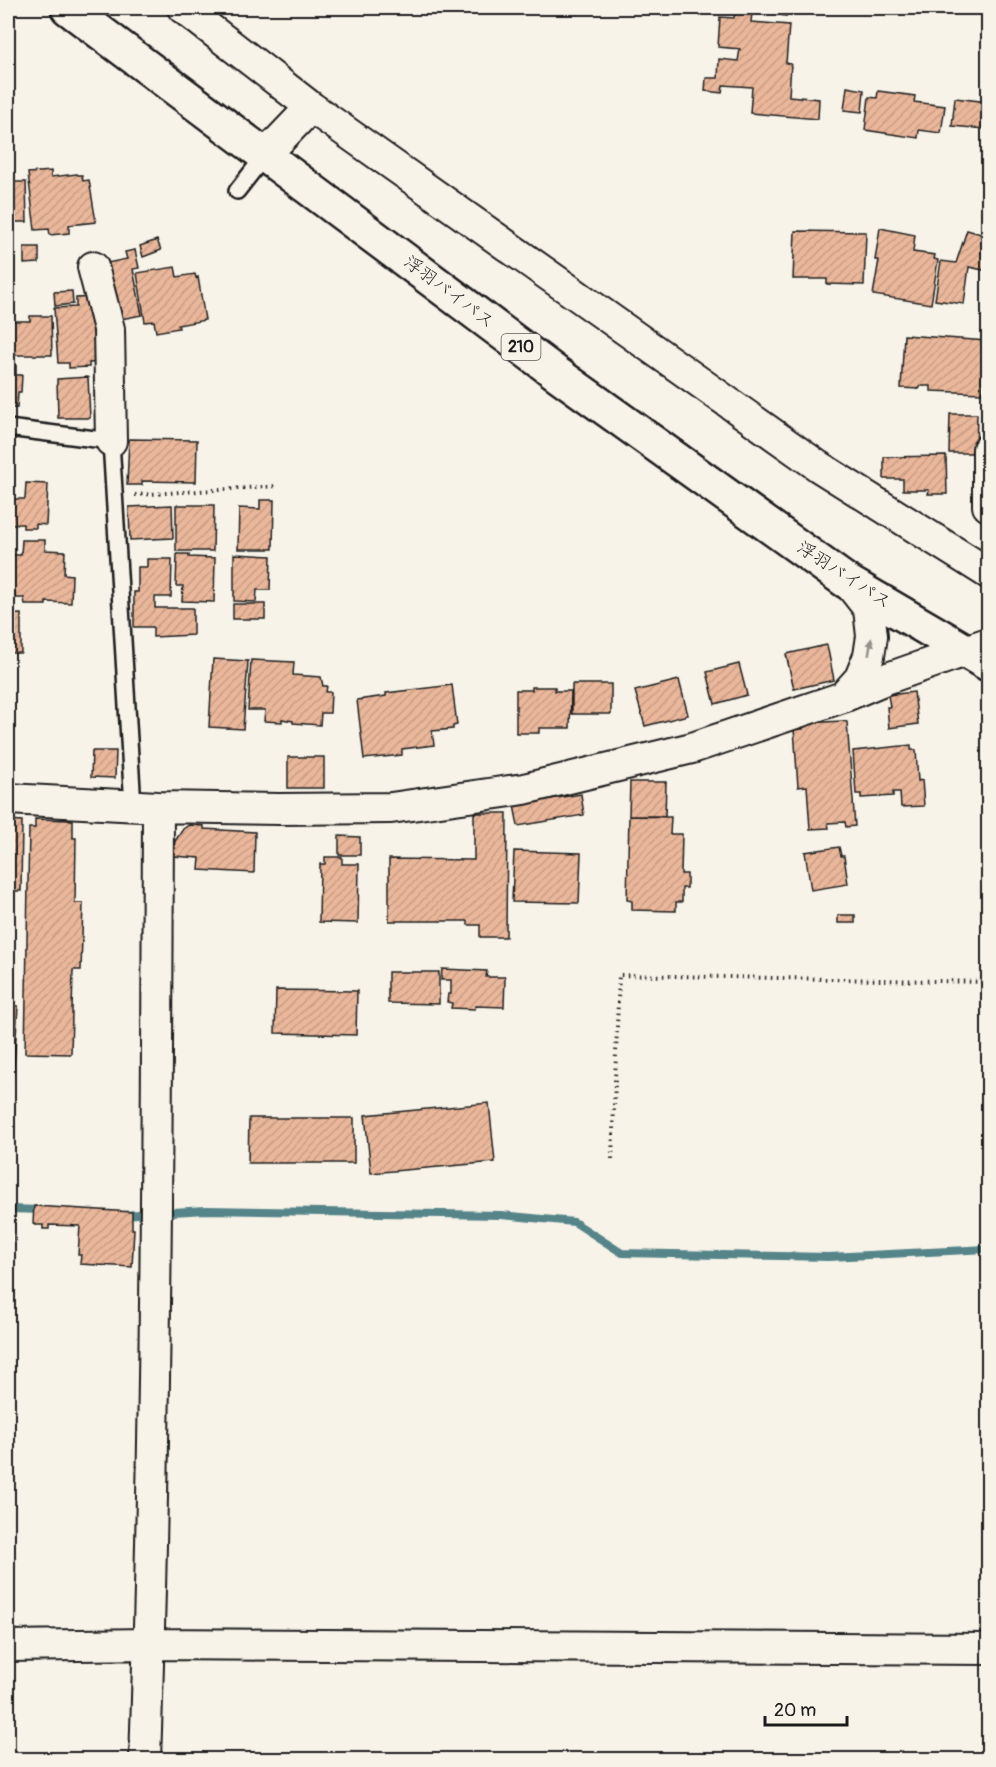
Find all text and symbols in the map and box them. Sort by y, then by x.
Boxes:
street label: 浮羽バイパス [399,250,499,334]
road number: 210 [502,334,540,360]
street label: 浮羽バイパス [793,536,895,614]
one-way arrow [866,637,875,656]
scale bar [765,1689,848,1727]
text: 20 m [774,1699,816,1722]

